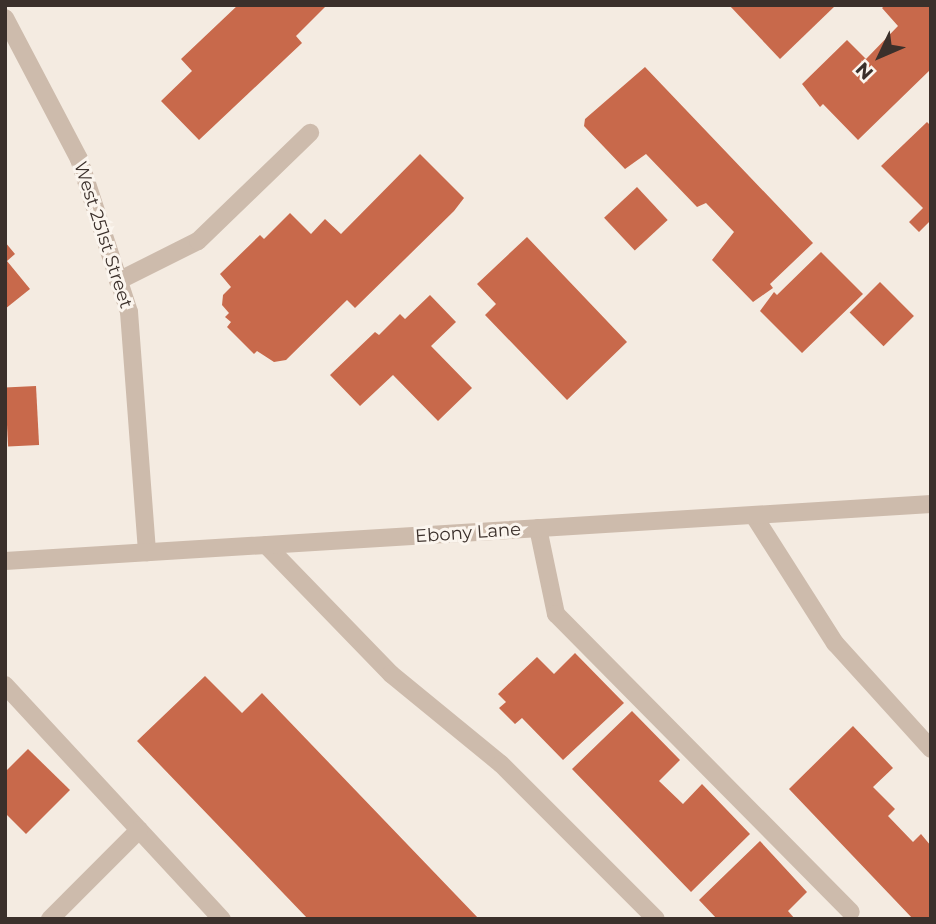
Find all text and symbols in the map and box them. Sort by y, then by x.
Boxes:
north arrow [845,21,915,91]
text: N [851,57,878,84]
street label: West 251st Street [69,159,137,311]
street label: Ebony Lane [414,519,522,547]

